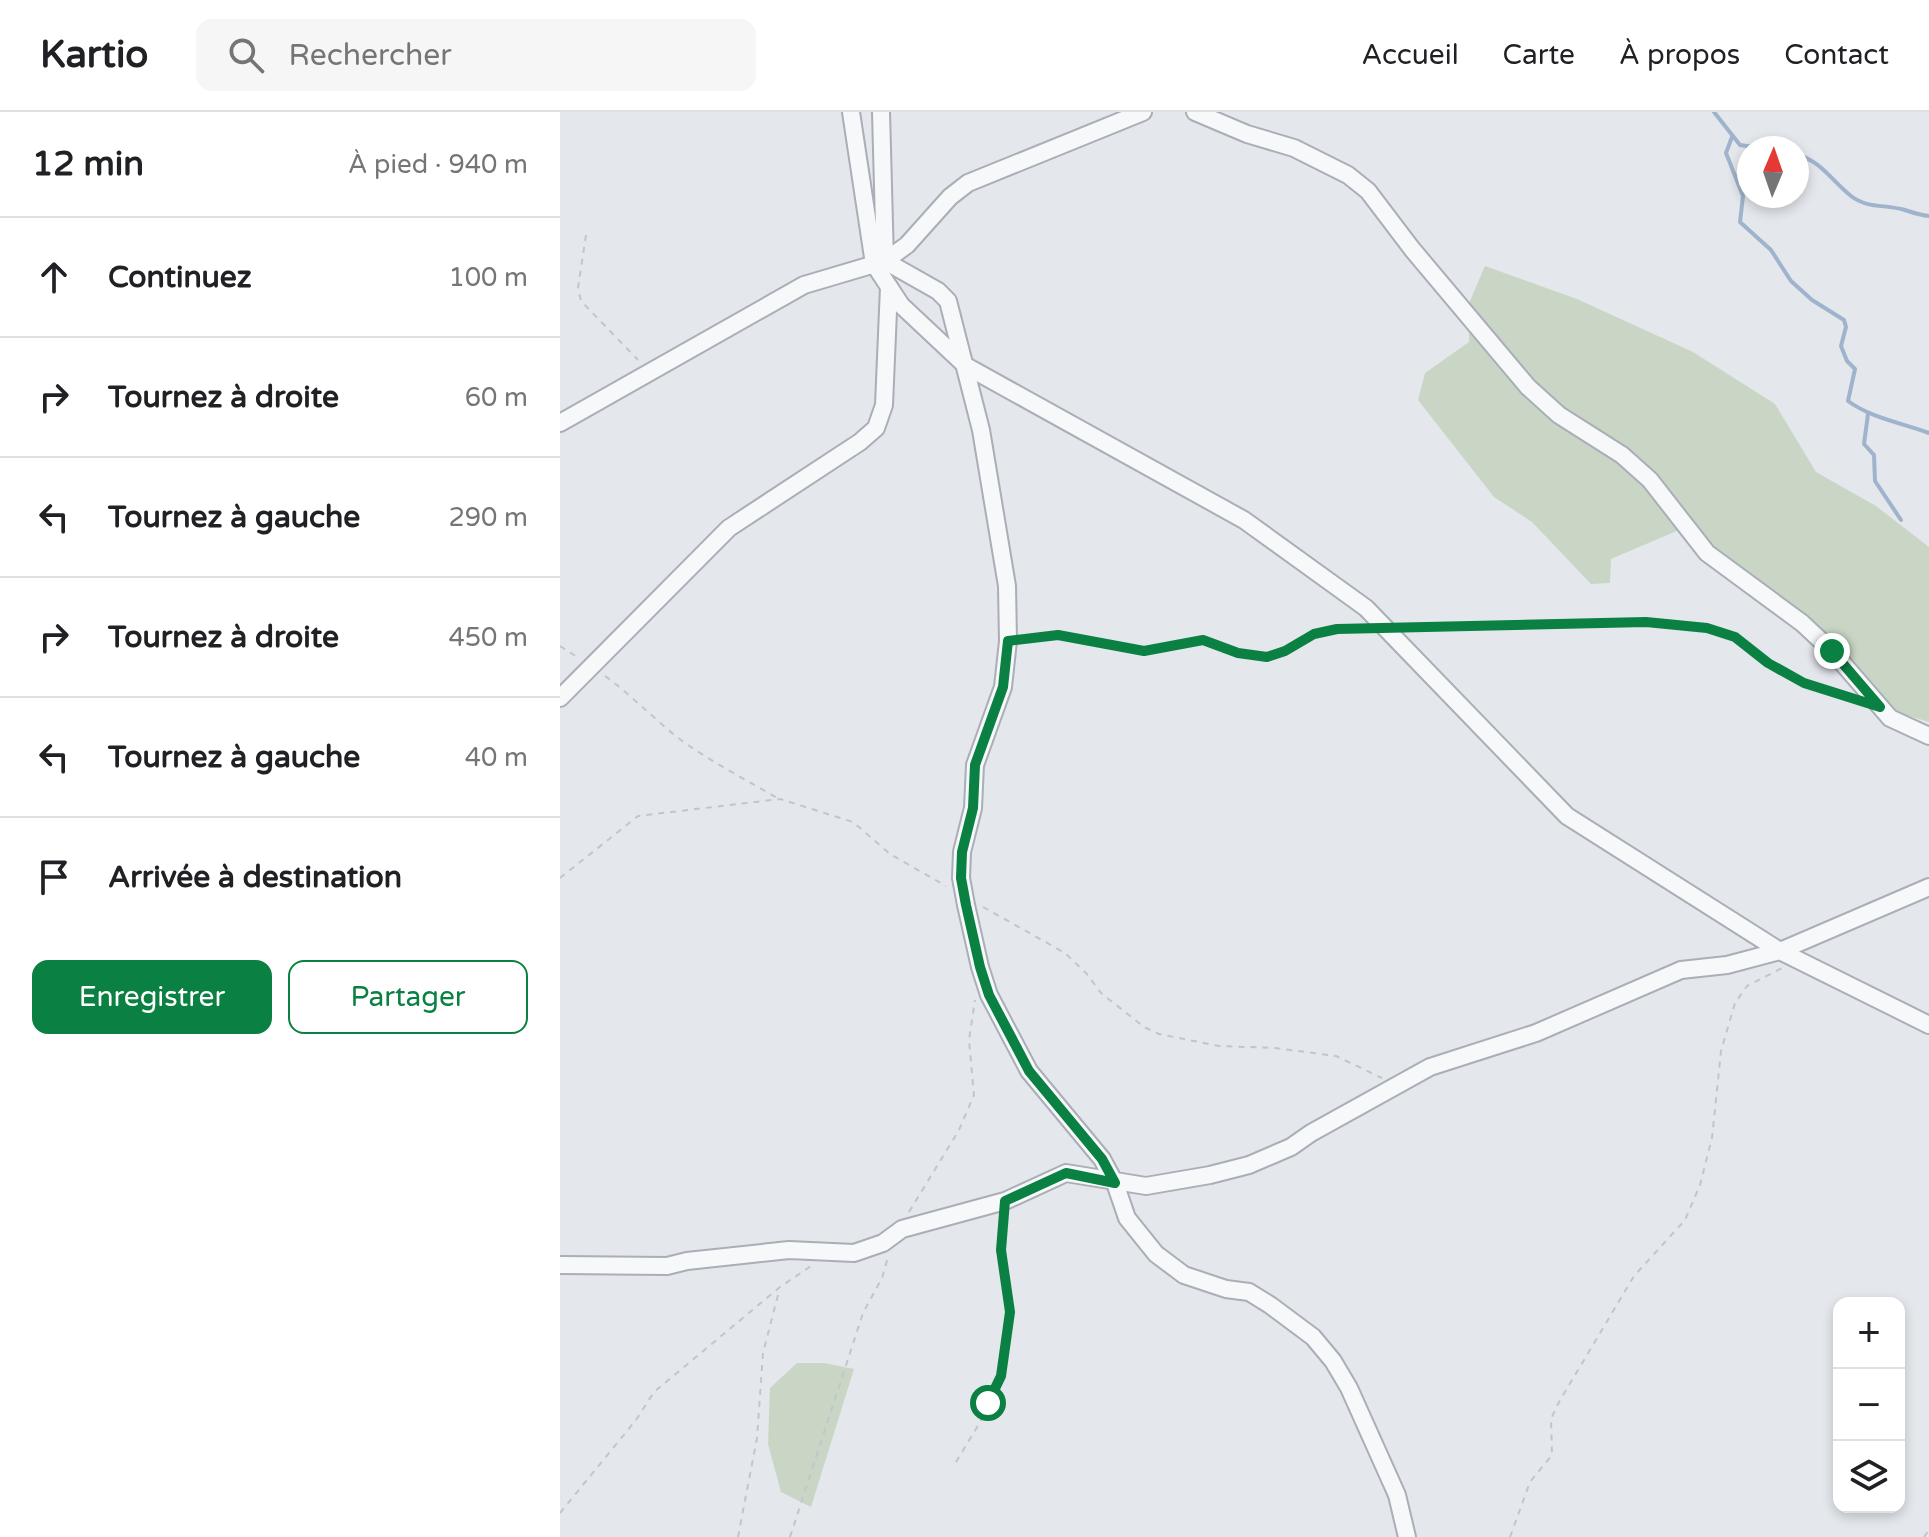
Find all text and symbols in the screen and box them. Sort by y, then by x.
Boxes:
search box [196,19,756,91]
text: Kartio [40,32,148,78]
icon: search [224,33,268,77]
text: Rechercher [288,37,452,74]
text: Accueil [1361,38,1459,72]
text: Carte [1503,38,1575,72]
text: À propos [1619,38,1740,72]
text: Contact [1784,38,1889,72]
north arrow [1737,136,1809,208]
text: 12 min [32,144,144,185]
text: À pied · 940 m [348,149,528,180]
icon: ahead [32,255,76,299]
text: Continuez [108,259,252,296]
text: 100 m [448,262,528,293]
icon: right [32,375,76,419]
text: Tournez à droite [108,379,339,416]
text: 60 m [465,382,528,413]
icon: left [32,495,76,539]
text: Tournez à gauche [108,499,360,536]
text: 290 m [448,502,528,533]
icon: right [32,615,76,659]
text: Tournez à droite [108,619,339,656]
text: 450 m [448,622,528,653]
route end [1814,633,1850,669]
icon: left [32,735,76,779]
text: Tournez à gauche [108,739,360,776]
text: 40 m [465,742,528,773]
icon: arrive [32,855,76,899]
text: Arrivée à destination [108,859,402,896]
button: Enregistrer [32,960,272,1034]
button: Partager [288,960,528,1034]
map controls [1833,1297,1905,1513]
button: + [1833,1297,1905,1369]
button: − [1833,1369,1905,1441]
route start [970,1385,1006,1421]
button: layers [1833,1441,1905,1513]

